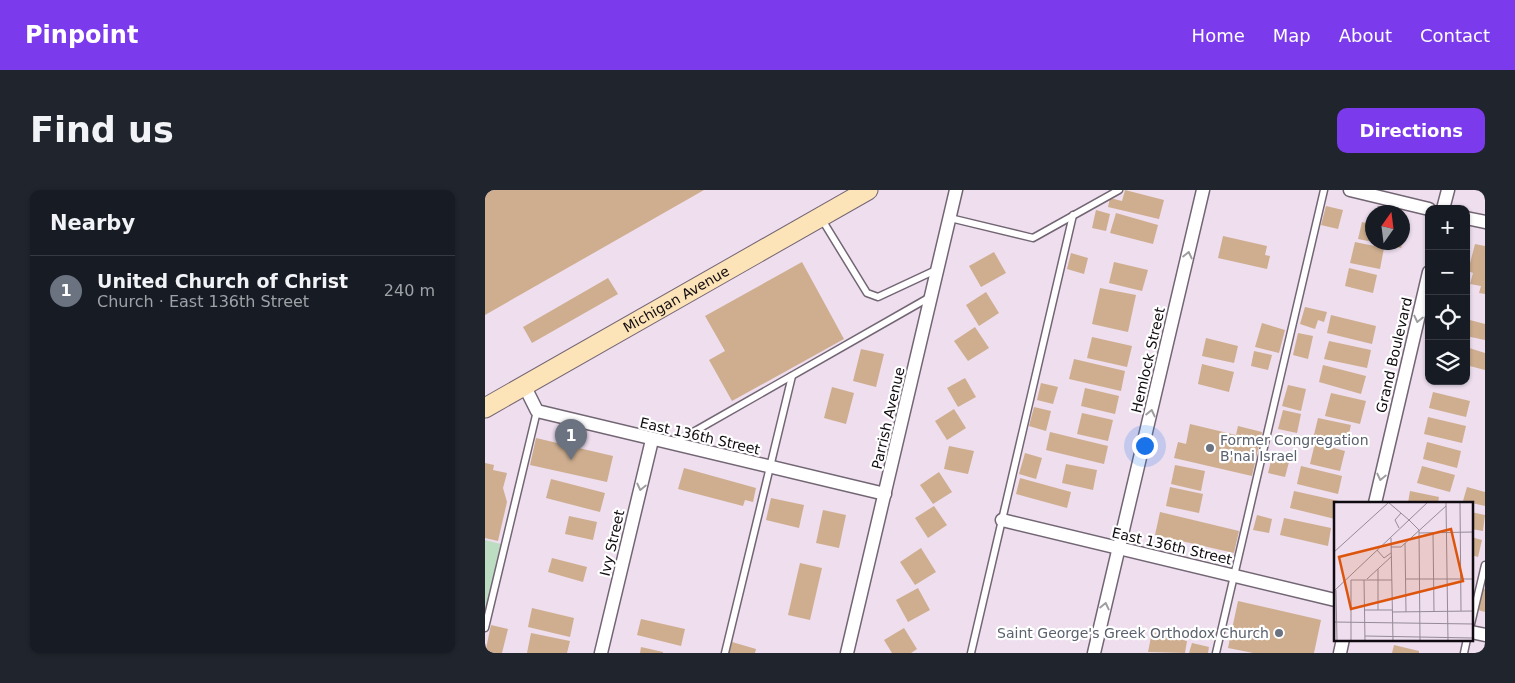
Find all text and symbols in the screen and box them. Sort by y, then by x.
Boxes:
text: Pinpoint [25,21,138,49]
text: Home [1192,25,1245,46]
text: Map [1273,25,1311,46]
text: About [1339,25,1392,46]
text: Contact [1420,25,1490,46]
button: Directions [1337,108,1485,153]
text: Find us [30,110,174,150]
north arrow [1365,205,1410,250]
map controls [1425,205,1470,385]
button: + [1425,205,1470,250]
text: Nearby [50,211,135,235]
button: − [1425,250,1470,295]
one-way arrow [1182,251,1193,260]
street label: Michigan Avenue [620,263,732,336]
text: United Church of Christ [97,270,348,292]
text: 1 [60,281,72,300]
text: 240 m [384,281,435,300]
text: Church · East 136th Street [97,292,309,311]
button: locate [1425,295,1470,340]
street label: Grand Boulevard [1373,296,1415,414]
street label: Hemlock Street [1128,305,1168,414]
one-way arrow [1413,315,1424,324]
button: layers [1425,340,1470,385]
street label: Parrish Avenue [868,365,908,471]
one-way arrow [1145,410,1155,418]
street label: East 136th Street [638,414,762,458]
pin: 1 [555,419,587,460]
place label: Former Congregation B'nai Israel [1220,432,1369,464]
your location [1132,433,1158,459]
marker: Former Congregation B'nai Israel [1204,442,1216,454]
one-way arrow [1376,473,1387,482]
one-way arrow [636,483,646,491]
inset map [1334,502,1473,640]
street label: Ivy Street [597,508,628,578]
street label: East 136th Street [1110,524,1234,568]
one-way arrow [1099,601,1110,610]
place label: Saint George's Greek Orthodox Church [997,625,1269,641]
marker: Saint George's Greek Orthodox Church [1273,627,1285,639]

